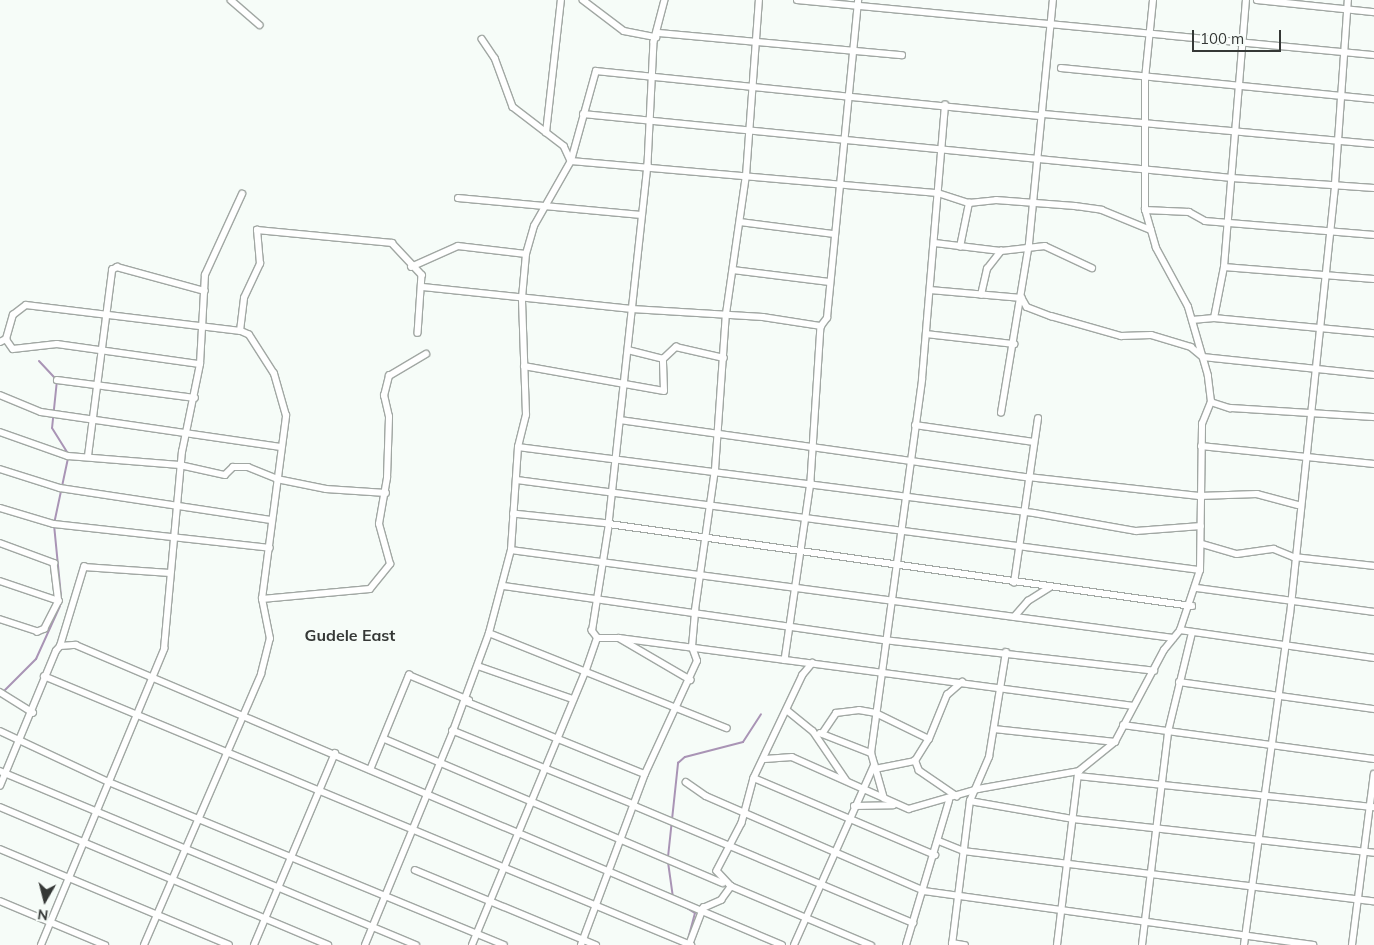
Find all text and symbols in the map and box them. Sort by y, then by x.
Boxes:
scale bar [1194,20,1283,52]
text: 100 m [1200,29,1244,48]
district label: Gudele East [305,625,395,645]
north arrow [20,875,70,925]
text: N [36,905,49,925]

